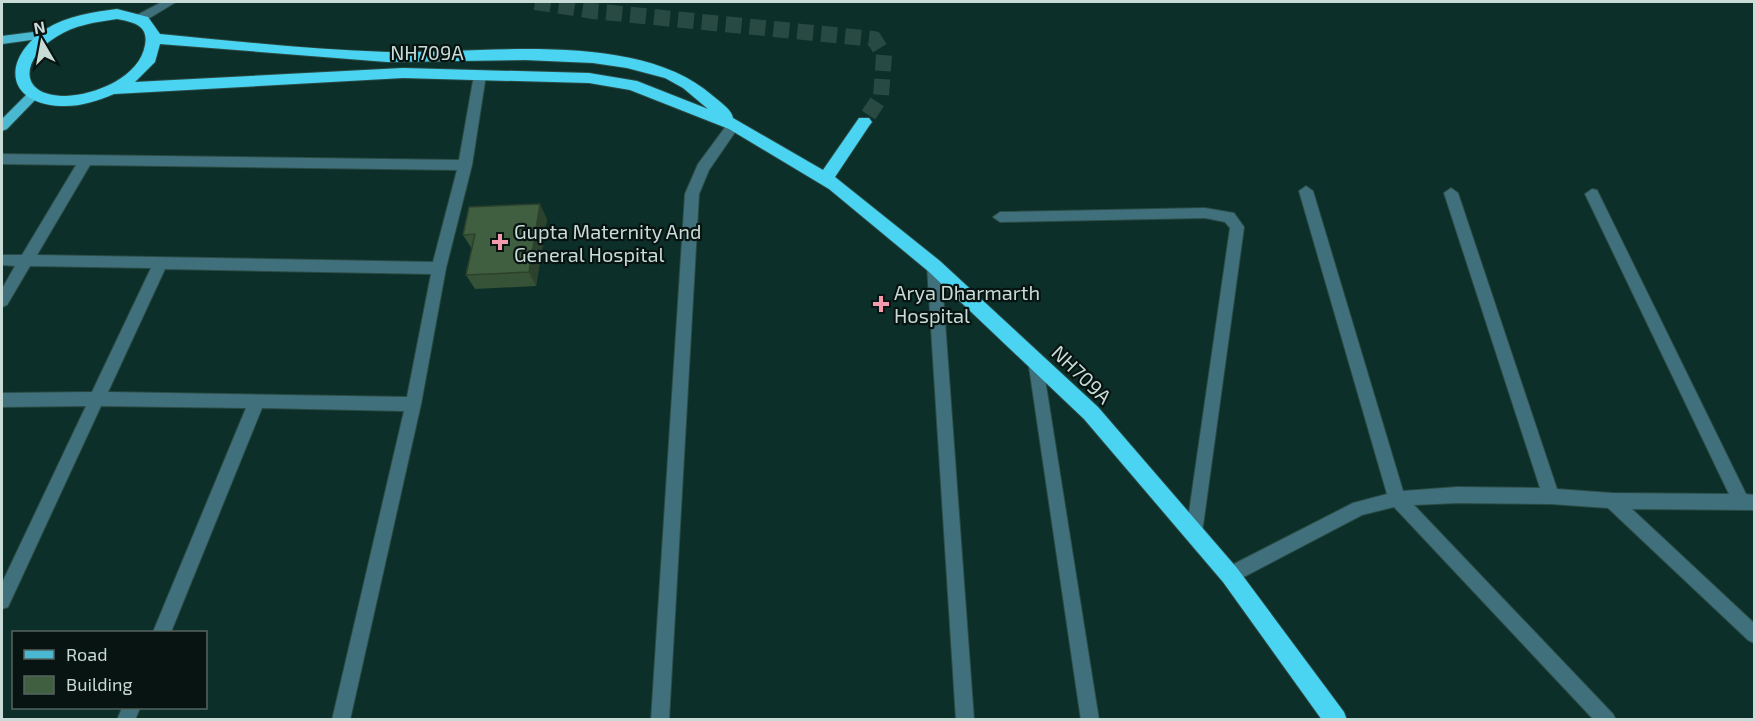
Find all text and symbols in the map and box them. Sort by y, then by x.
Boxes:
north arrow [12,12,72,72]
text: N [32,16,47,37]
street label: NH709A [390,40,464,64]
place label: Gupta Maternity And General Hospital [514,219,701,266]
marker: Gupta Maternity And General Hospital [491,233,509,251]
place label: Arya Dharmarth Hospital [894,280,1040,327]
marker: Arya Dharmarth Hospital [872,295,890,313]
street label: NH709A [1047,340,1117,409]
legend [12,631,207,709]
text: Road [66,643,107,665]
text: Building [66,673,133,695]

